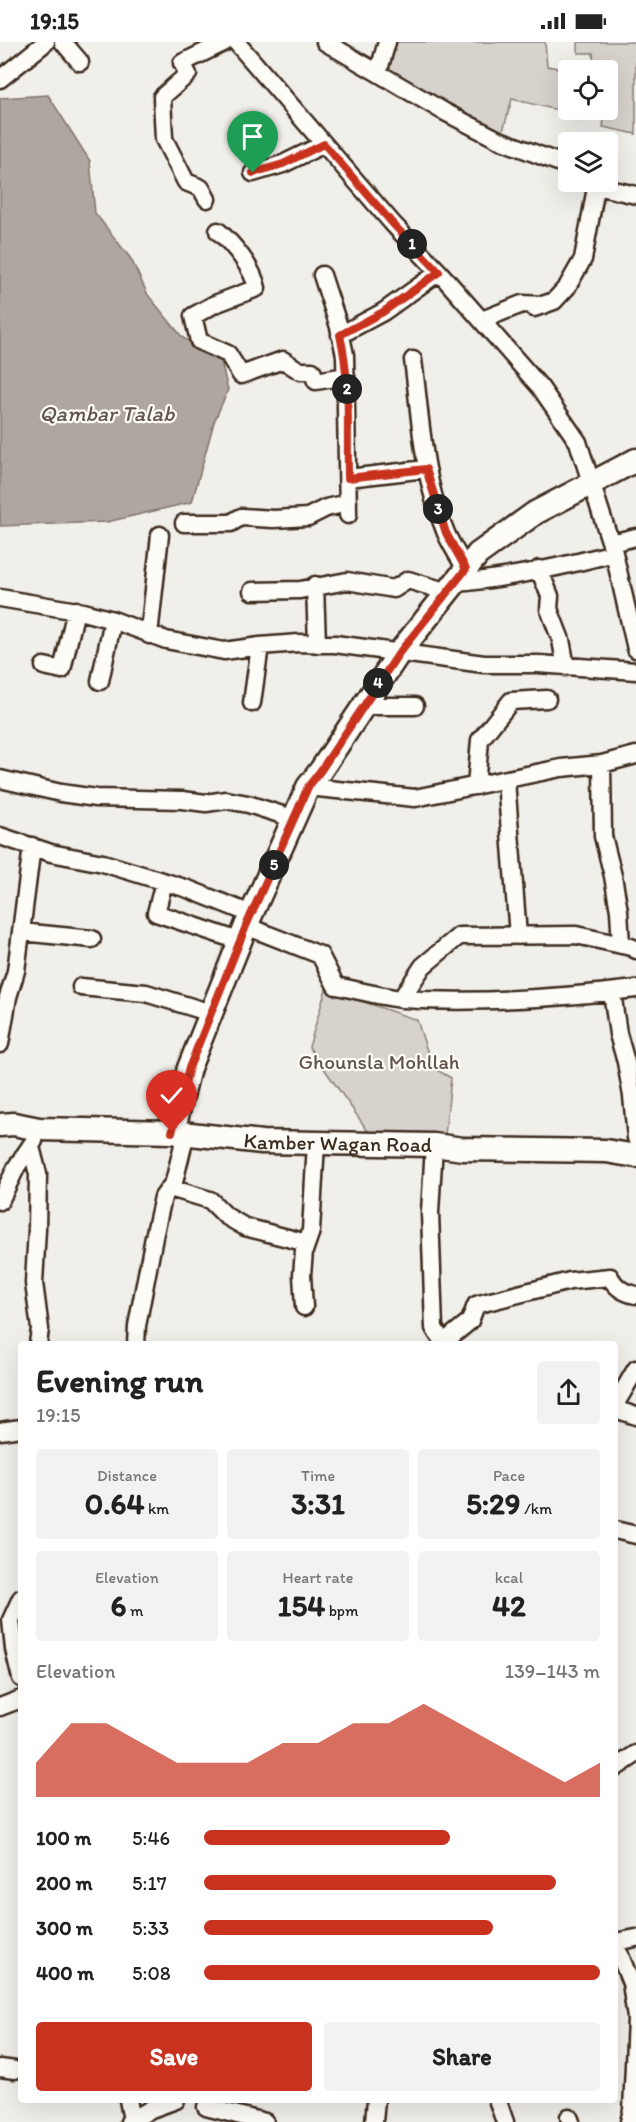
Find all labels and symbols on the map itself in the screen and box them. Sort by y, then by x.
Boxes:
pin [227,111,278,173]
pin: 1 [397,229,427,259]
pin: 2 [332,374,362,404]
water label: Qambar Talab [40,400,175,427]
pin: 3 [423,494,453,524]
pin: 4 [363,668,393,698]
pin: 5 [259,850,289,880]
park label: Ghounsla Mohllah [298,1049,460,1074]
pin [146,1070,197,1132]
street label: Kamber Wagan Road [242,1127,433,1157]

